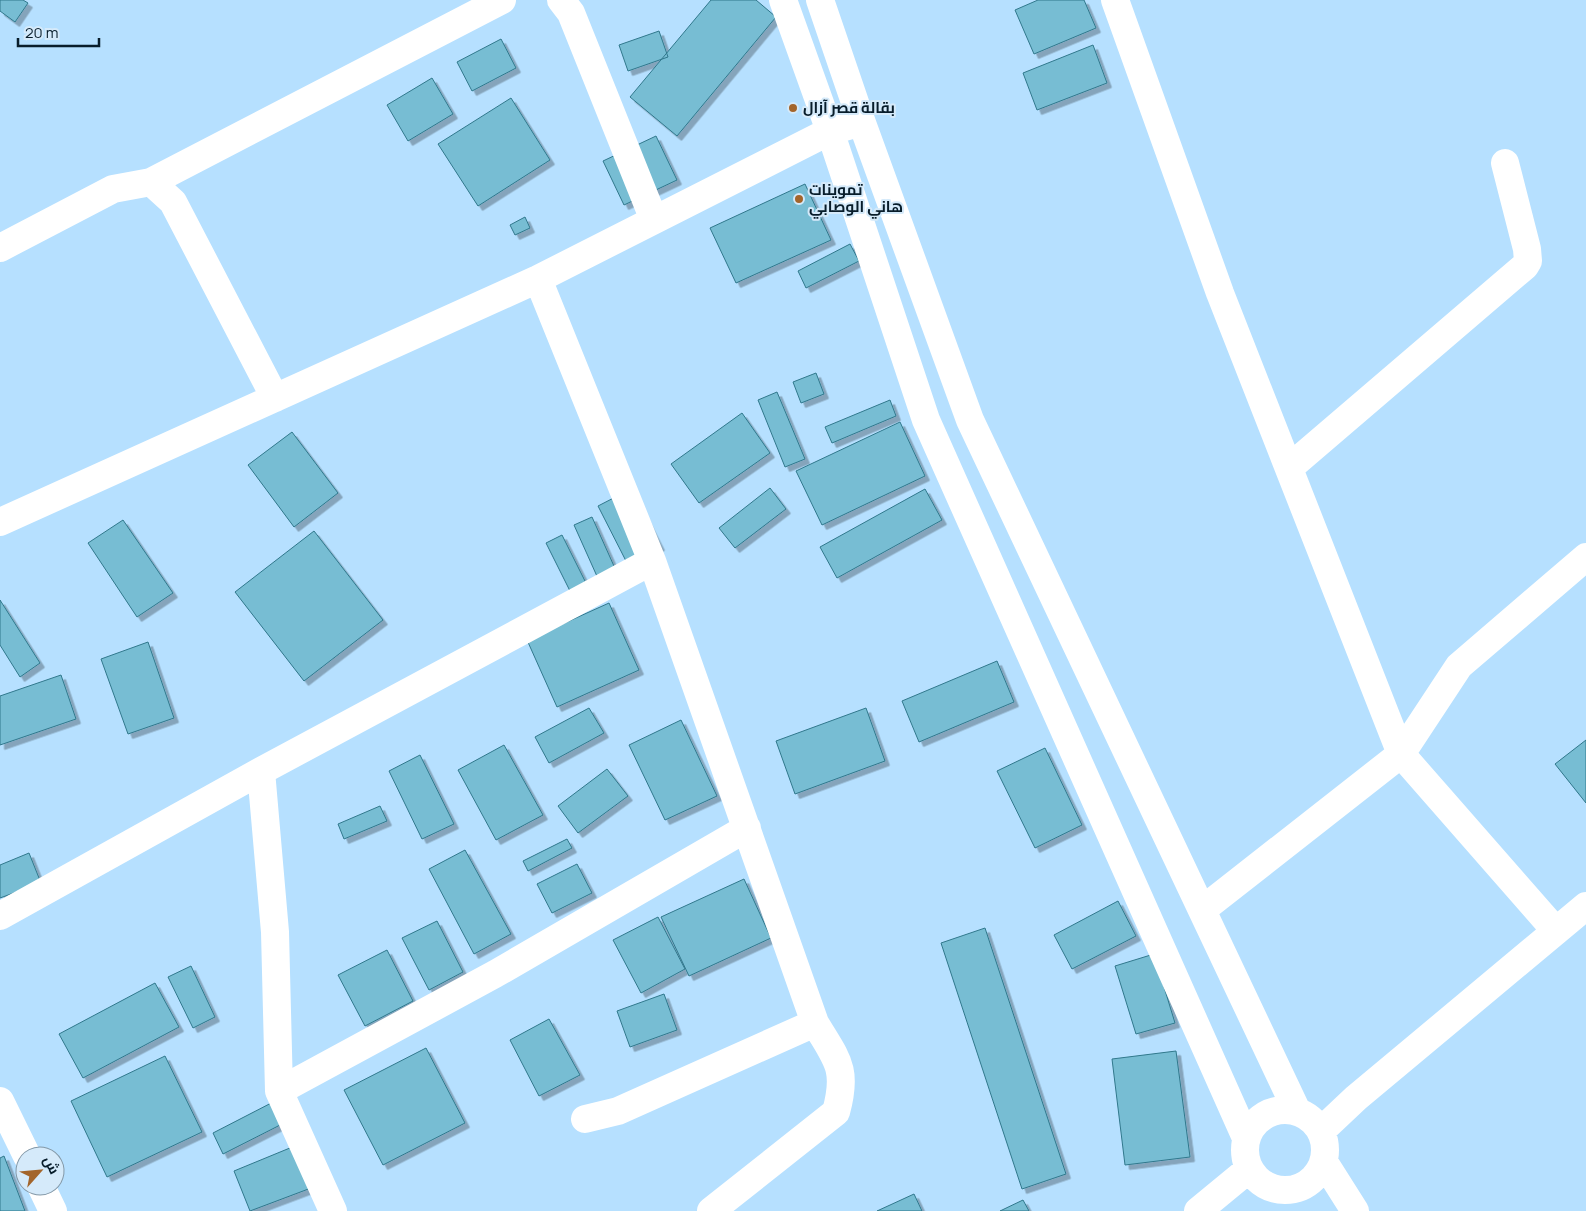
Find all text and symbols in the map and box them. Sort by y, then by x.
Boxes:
scale bar [18,15,99,47]
text: 20 m [25,22,58,43]
place label: بقالة قصر آزال [803,97,895,118]
marker: بقالة قصر آزال [787,102,799,114]
place label: تموينات هاني الوصابي [809,179,903,219]
marker: تموينات هاني الوصابي [793,193,805,205]
north arrow [15,1146,65,1196]
text: ش [39,1153,65,1177]

